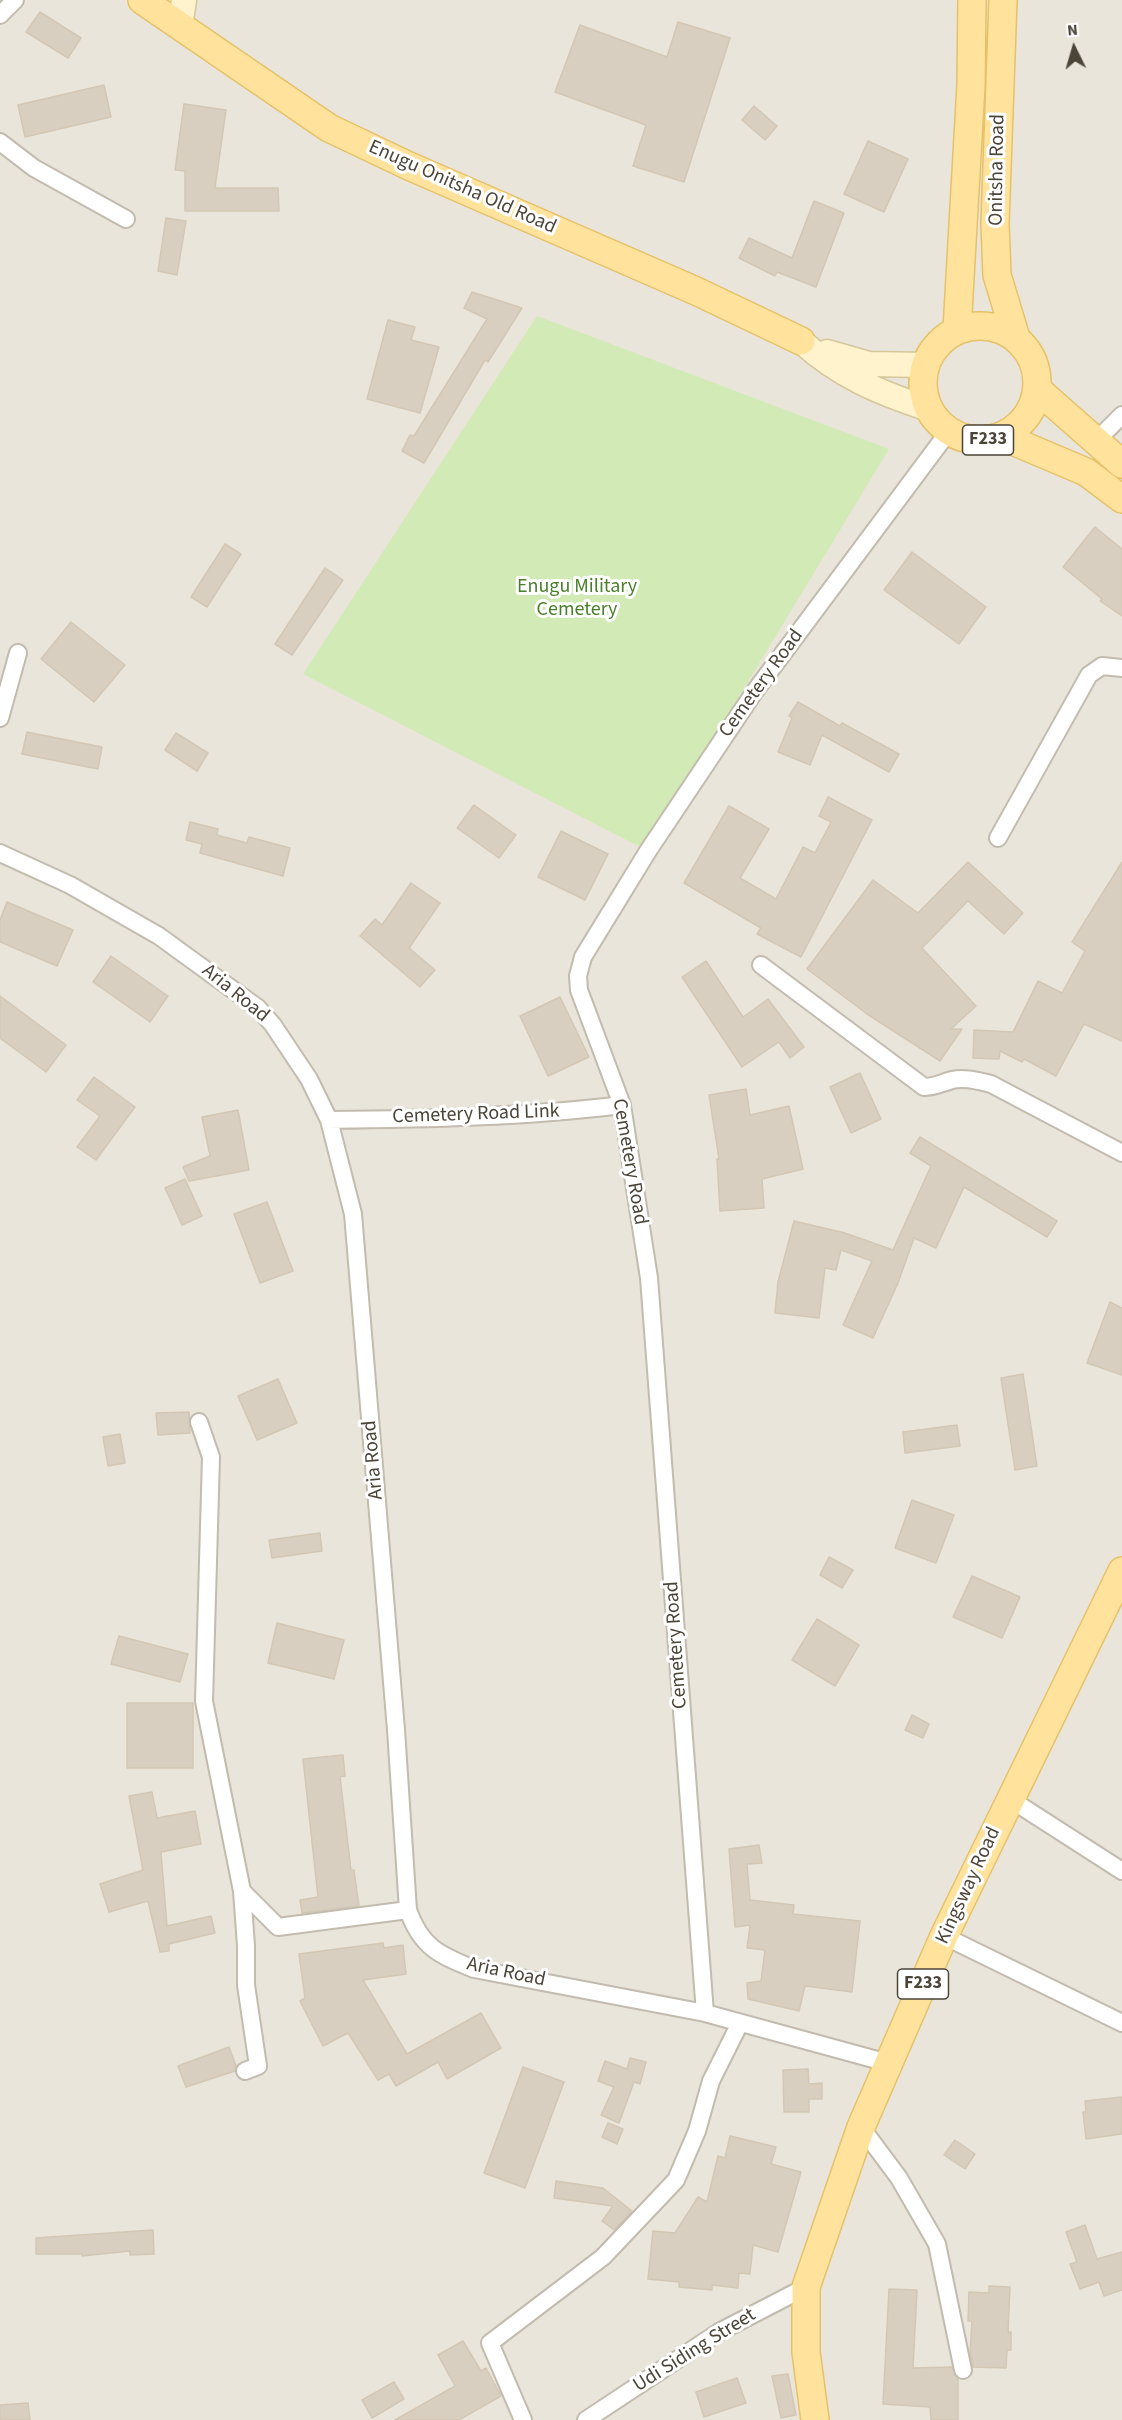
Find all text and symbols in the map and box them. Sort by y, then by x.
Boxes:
north arrow [1044,18,1104,78]
text: N [1066,19,1079,41]
street label: Onitsha Road [985,114,1011,226]
street label: Enugu Onitsha Old Road [365,136,559,240]
road number: F233 [962,425,1014,455]
park label: Enugu Military Cemetery [517,576,637,623]
street label: Cemetery Road [715,625,809,743]
street label: Aria Road [196,960,274,1028]
street label: Cemetery Road [606,1097,652,1227]
street label: Cemetery Road Link [392,1100,560,1130]
street label: Aria Road [359,1419,389,1501]
street label: Cemetery Road [661,1580,693,1710]
street label: Kingsway Road [931,1824,1007,1948]
street label: Aria Road [465,1953,547,1993]
road number: F233 [898,1969,948,1999]
street label: Udi Siding Street [629,2304,761,2398]

